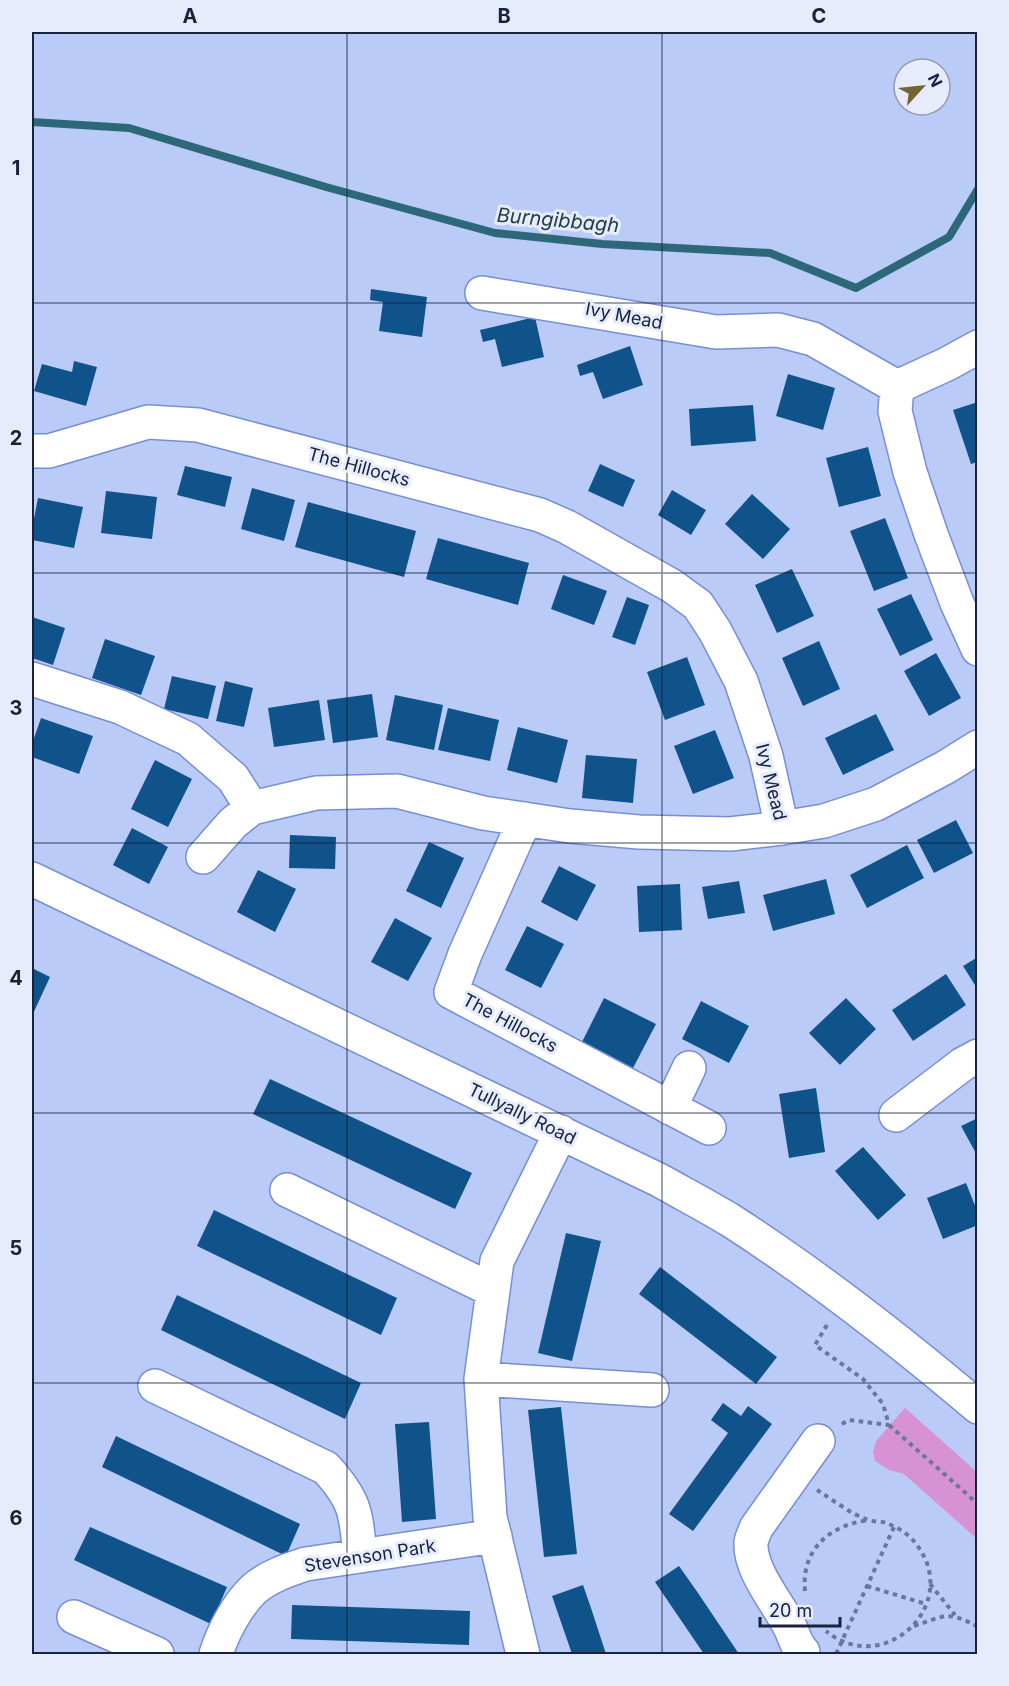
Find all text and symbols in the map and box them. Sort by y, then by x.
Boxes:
text: A [183,4,198,28]
text: B [497,4,511,28]
text: C [812,4,826,28]
north arrow [892,57,952,117]
text: N [924,70,947,90]
text: 1 [12,156,20,180]
water label: Burngibbagh [496,203,620,237]
street label: Ivy Mead [584,298,665,333]
text: 2 [10,426,22,450]
street label: The Hillocks [306,443,412,490]
text: 3 [10,696,22,720]
street label: Ivy Mead [752,741,791,822]
text: 4 [9,966,23,990]
street label: The Hillocks [459,989,561,1056]
street label: Tullyally Road [465,1078,580,1149]
text: 5 [10,1236,22,1260]
text: 6 [10,1506,23,1530]
street label: Stevenson Park [303,1535,437,1576]
scale bar [760,1590,840,1628]
text: 20 m [769,1600,812,1621]

